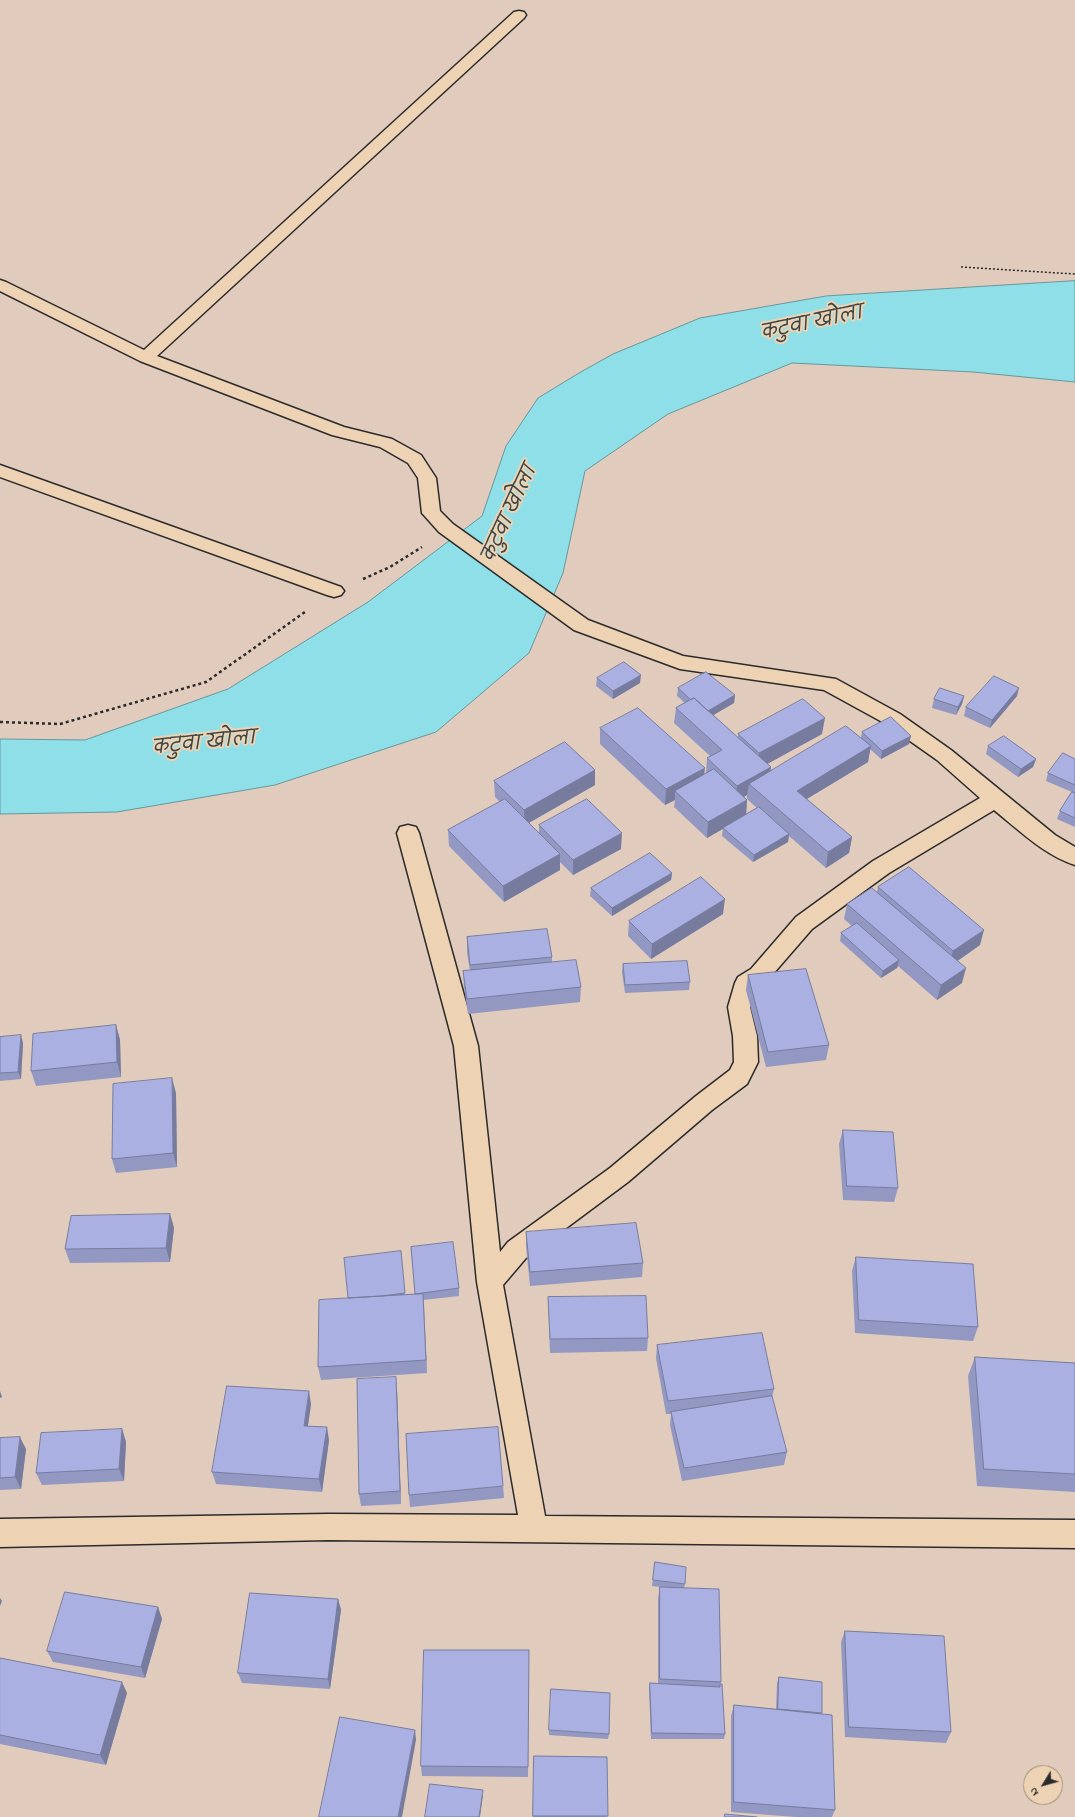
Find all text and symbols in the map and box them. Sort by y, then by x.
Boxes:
water label: कटुवा खोला [759,303,865,347]
water label: कटुवा खोला [479,463,543,567]
water label: कटुवा खोला [151,728,257,762]
north arrow [1023,1765,1063,1805]
text: N [1026,1784,1043,1799]

